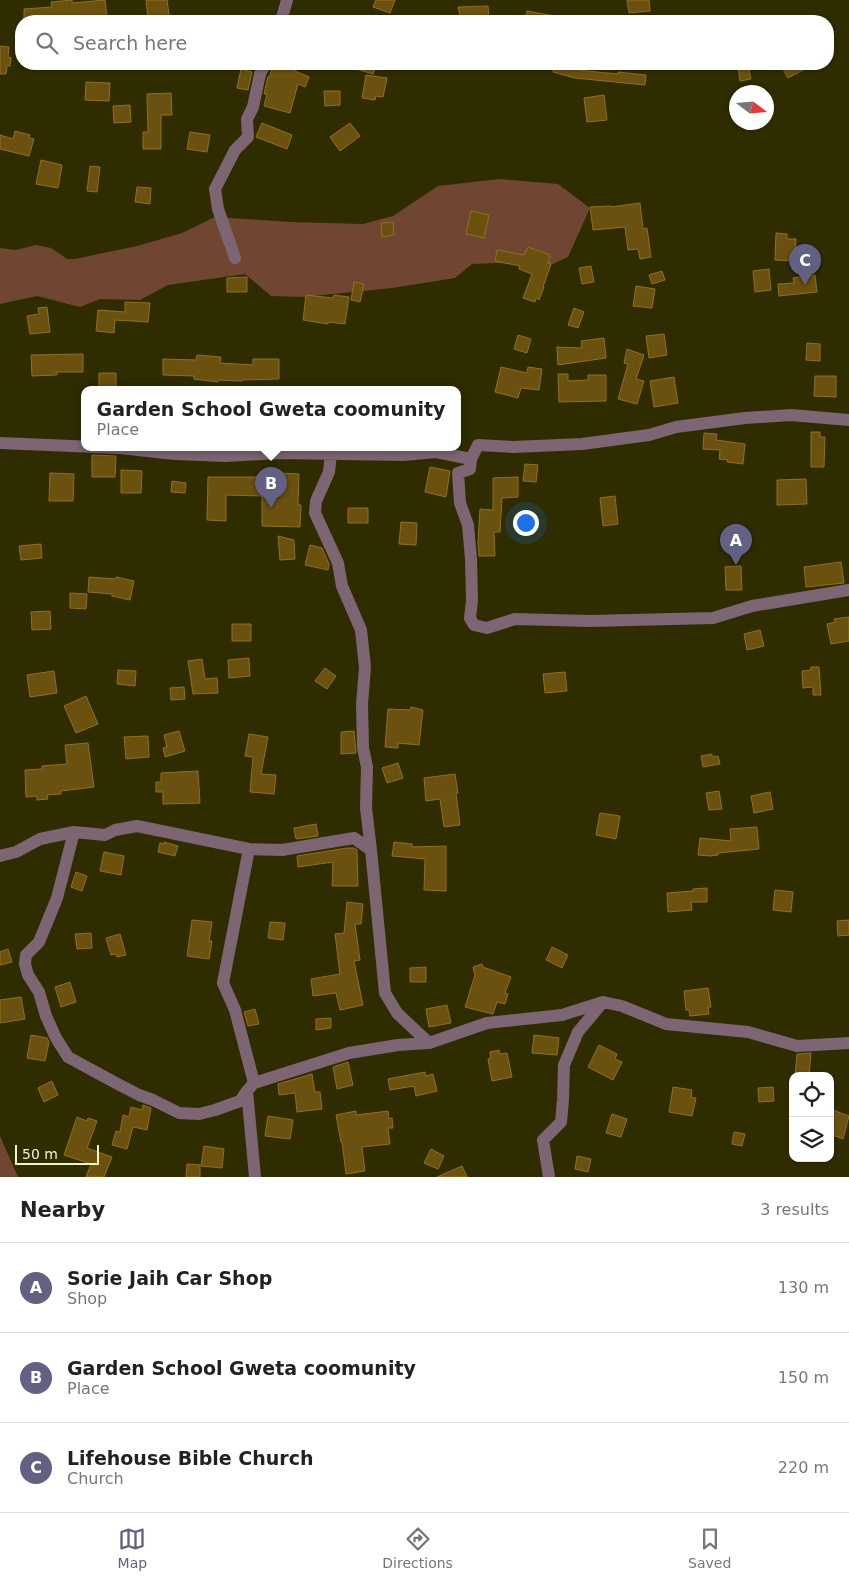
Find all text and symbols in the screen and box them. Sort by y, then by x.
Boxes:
search box [15,15,834,70]
icon: search [33,29,61,57]
text: Search here [73,32,187,54]
north arrow [729,85,774,130]
pin: C [789,244,821,285]
popup [81,386,461,451]
text: Garden School Gweta coomunity [97,398,445,420]
text: Place [97,420,139,439]
pin: B [255,467,287,508]
your location [513,510,539,536]
pin: A [720,524,752,565]
map controls [789,1072,834,1162]
button: locate [789,1072,834,1117]
button: layers [789,1117,834,1162]
scale bar [15,1142,99,1165]
text: 50 m [22,1146,58,1162]
text: Nearby [20,1198,105,1222]
text: 3 results [760,1200,829,1219]
text: Sorie Jaih Car Shop [67,1267,272,1289]
text: A [30,1278,42,1297]
text: 130 m [778,1278,829,1297]
text: Shop [67,1289,107,1308]
text: Garden School Gweta coomunity [67,1357,416,1379]
text: B [30,1368,42,1387]
text: 150 m [778,1368,829,1387]
text: Place [67,1379,110,1398]
text: Lifehouse Bible Church [67,1447,313,1469]
text: C [30,1458,42,1477]
text: 220 m [778,1458,829,1477]
text: Church [67,1469,124,1488]
tab: Map [118,1525,147,1571]
tab: Directions [382,1525,453,1571]
tab: Saved [688,1525,731,1571]

